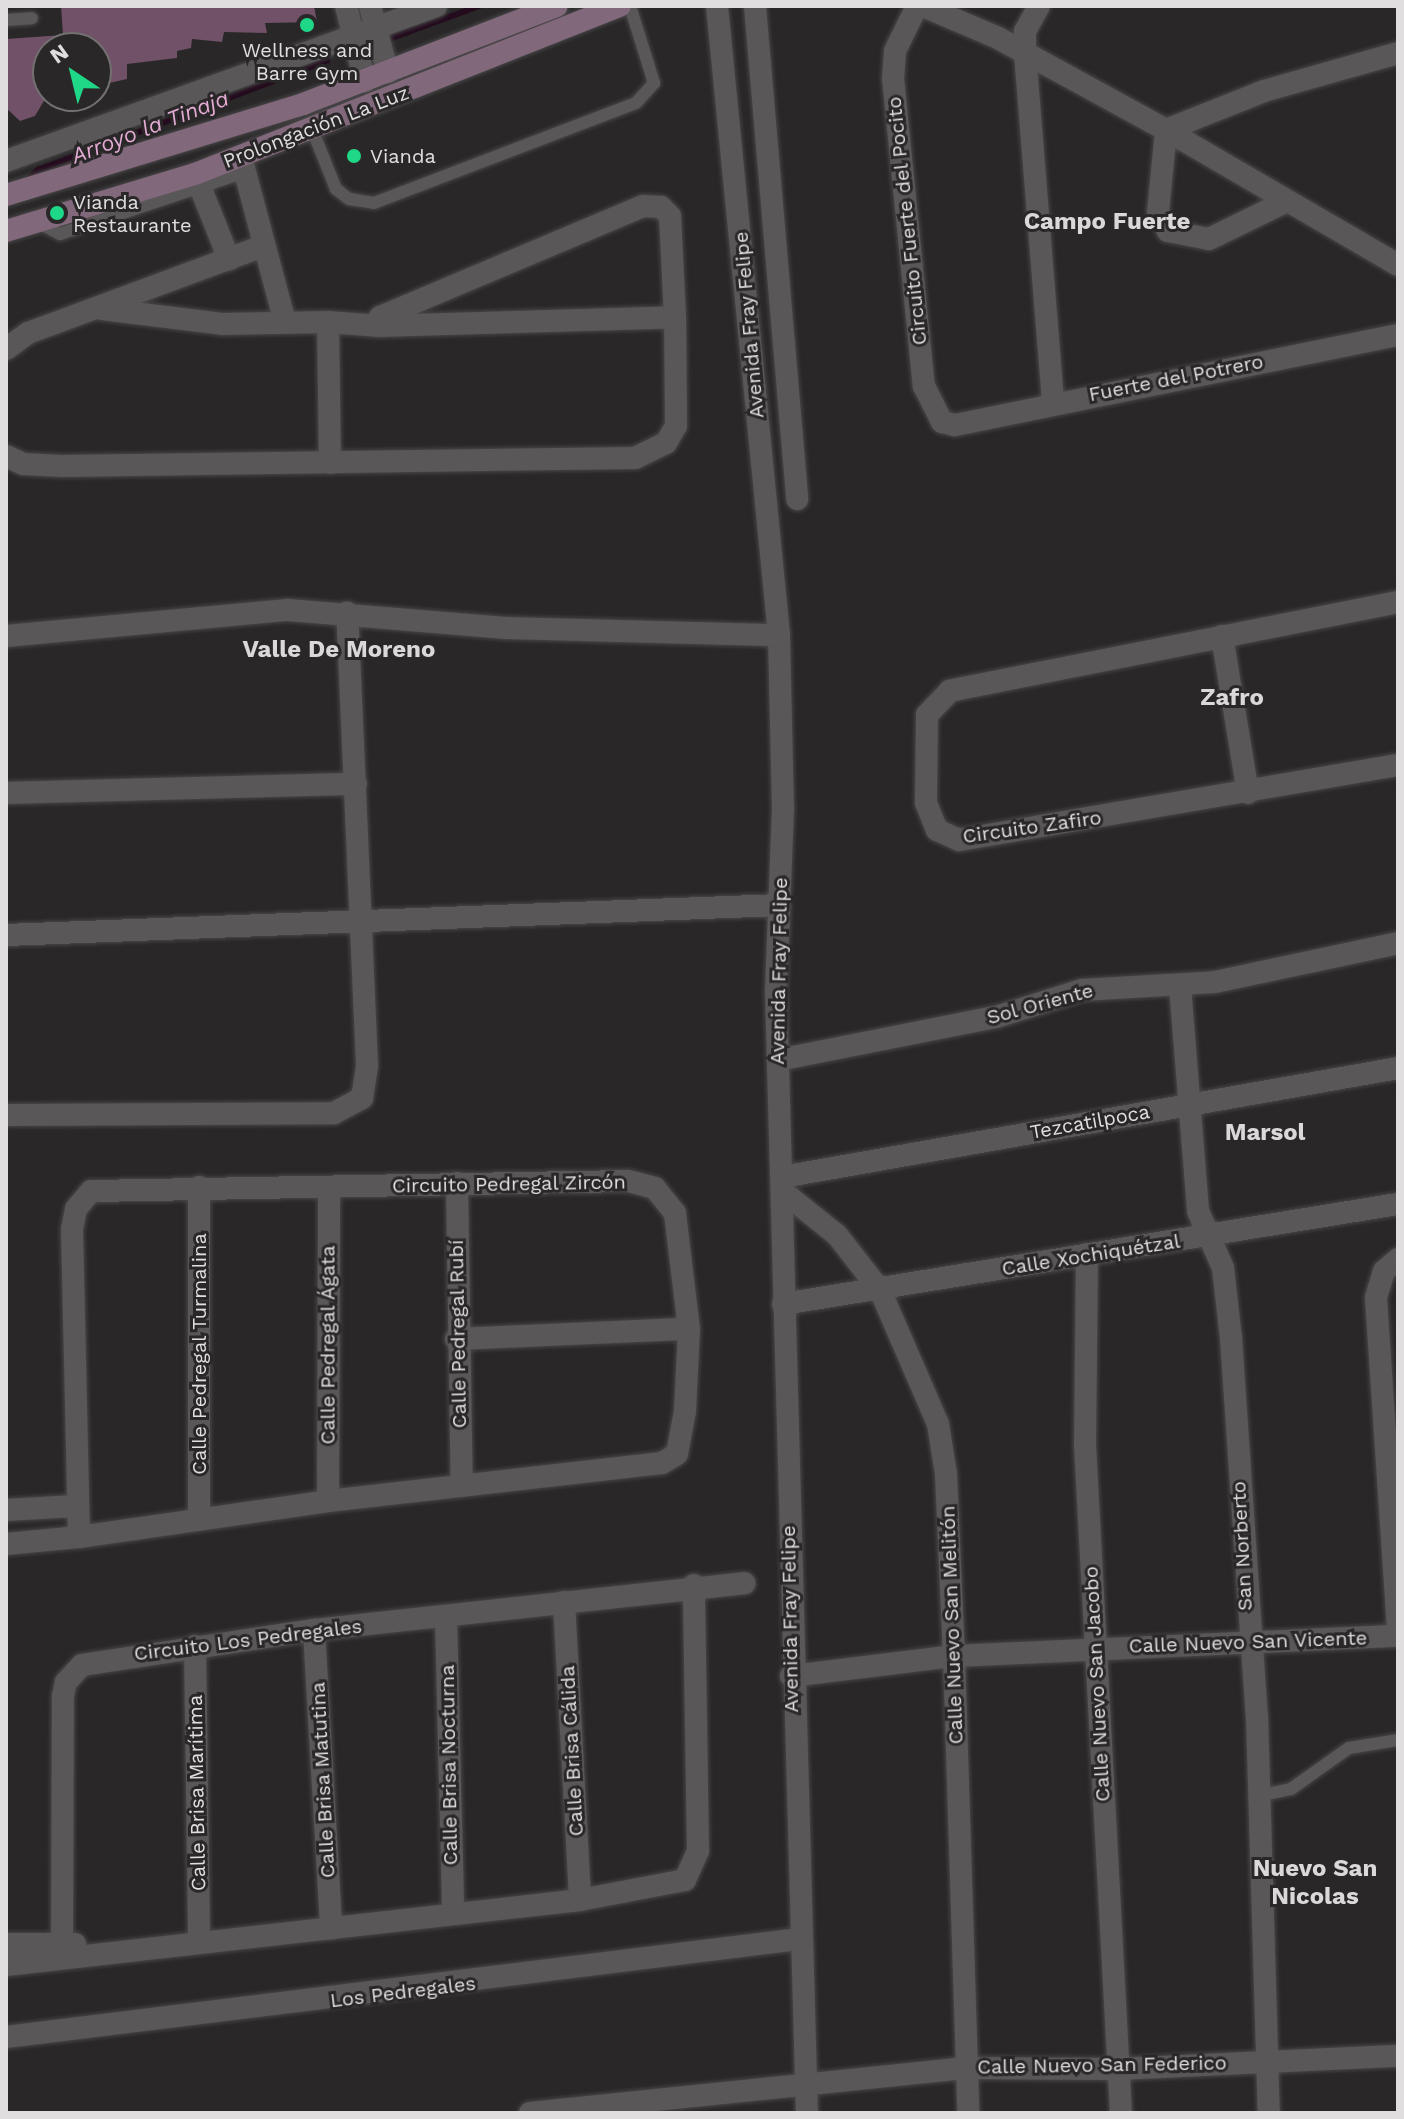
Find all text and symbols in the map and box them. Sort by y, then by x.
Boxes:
marker: Wellness and Barre Gym [298,16,316,34]
north arrow [32,32,112,112]
place label: Wellness and Barre Gym [242,38,372,85]
text: N [45,39,73,68]
street label: Prolongación La Luz [220,80,412,174]
water label: Arroyo la Tinaja [67,85,233,169]
street label: Circuito Fuerte del Pocito [882,95,932,347]
place label: Vianda [370,144,436,168]
marker: Vianda [345,147,363,165]
place label: Vianda Restaurante [73,190,191,237]
marker: Vianda Restaurante [48,204,66,222]
district label: Campo Fuerte [1024,208,1190,236]
street label: Avenida Fray Felipe [729,230,769,420]
street label: Fuerte del Potrero [1086,349,1266,407]
district label: Valle De Moreno [243,636,435,664]
district label: Zafro [1200,684,1264,712]
street label: Circuito Zafiro [961,805,1103,849]
street label: Avenida Fray Felipe [765,877,793,1065]
street label: Sol Oriente [984,978,1096,1030]
street label: Tezcatilpoca [1028,1100,1152,1144]
district label: Marsol [1225,1119,1305,1147]
street label: Circuito Pedregal Zircón [391,1170,627,1198]
street label: Calle Xochiquétzal [1000,1229,1182,1281]
street label: Calle Pedregal Turmalina [187,1233,211,1475]
street label: Calle Pedregal Rubí [444,1239,472,1429]
street label: Calle Pedregal Ágata [316,1245,340,1445]
street label: San Norberto [1227,1481,1257,1611]
street label: Calle Nuevo San Melitón [936,1505,968,1745]
street label: Avenida Fray Felipe [776,1525,804,1713]
street label: Calle Nuevo San Jacobo [1079,1565,1115,1803]
street label: Circuito Los Pedregales [133,1614,363,1666]
street label: Calle Nuevo San Vicente [1128,1626,1368,1658]
street label: Calle Brisa Nocturna [435,1664,463,1866]
street label: Calle Brisa Cálida [556,1665,588,1837]
street label: Calle Brisa Matutina [306,1681,340,1879]
street label: Calle Brisa Marítima [183,1694,211,1892]
district label: Nuevo San Nicolas [1253,1855,1377,1911]
street label: Los Pedregales [329,1971,477,2013]
street label: Calle Nuevo San Federico [977,2051,1227,2079]

